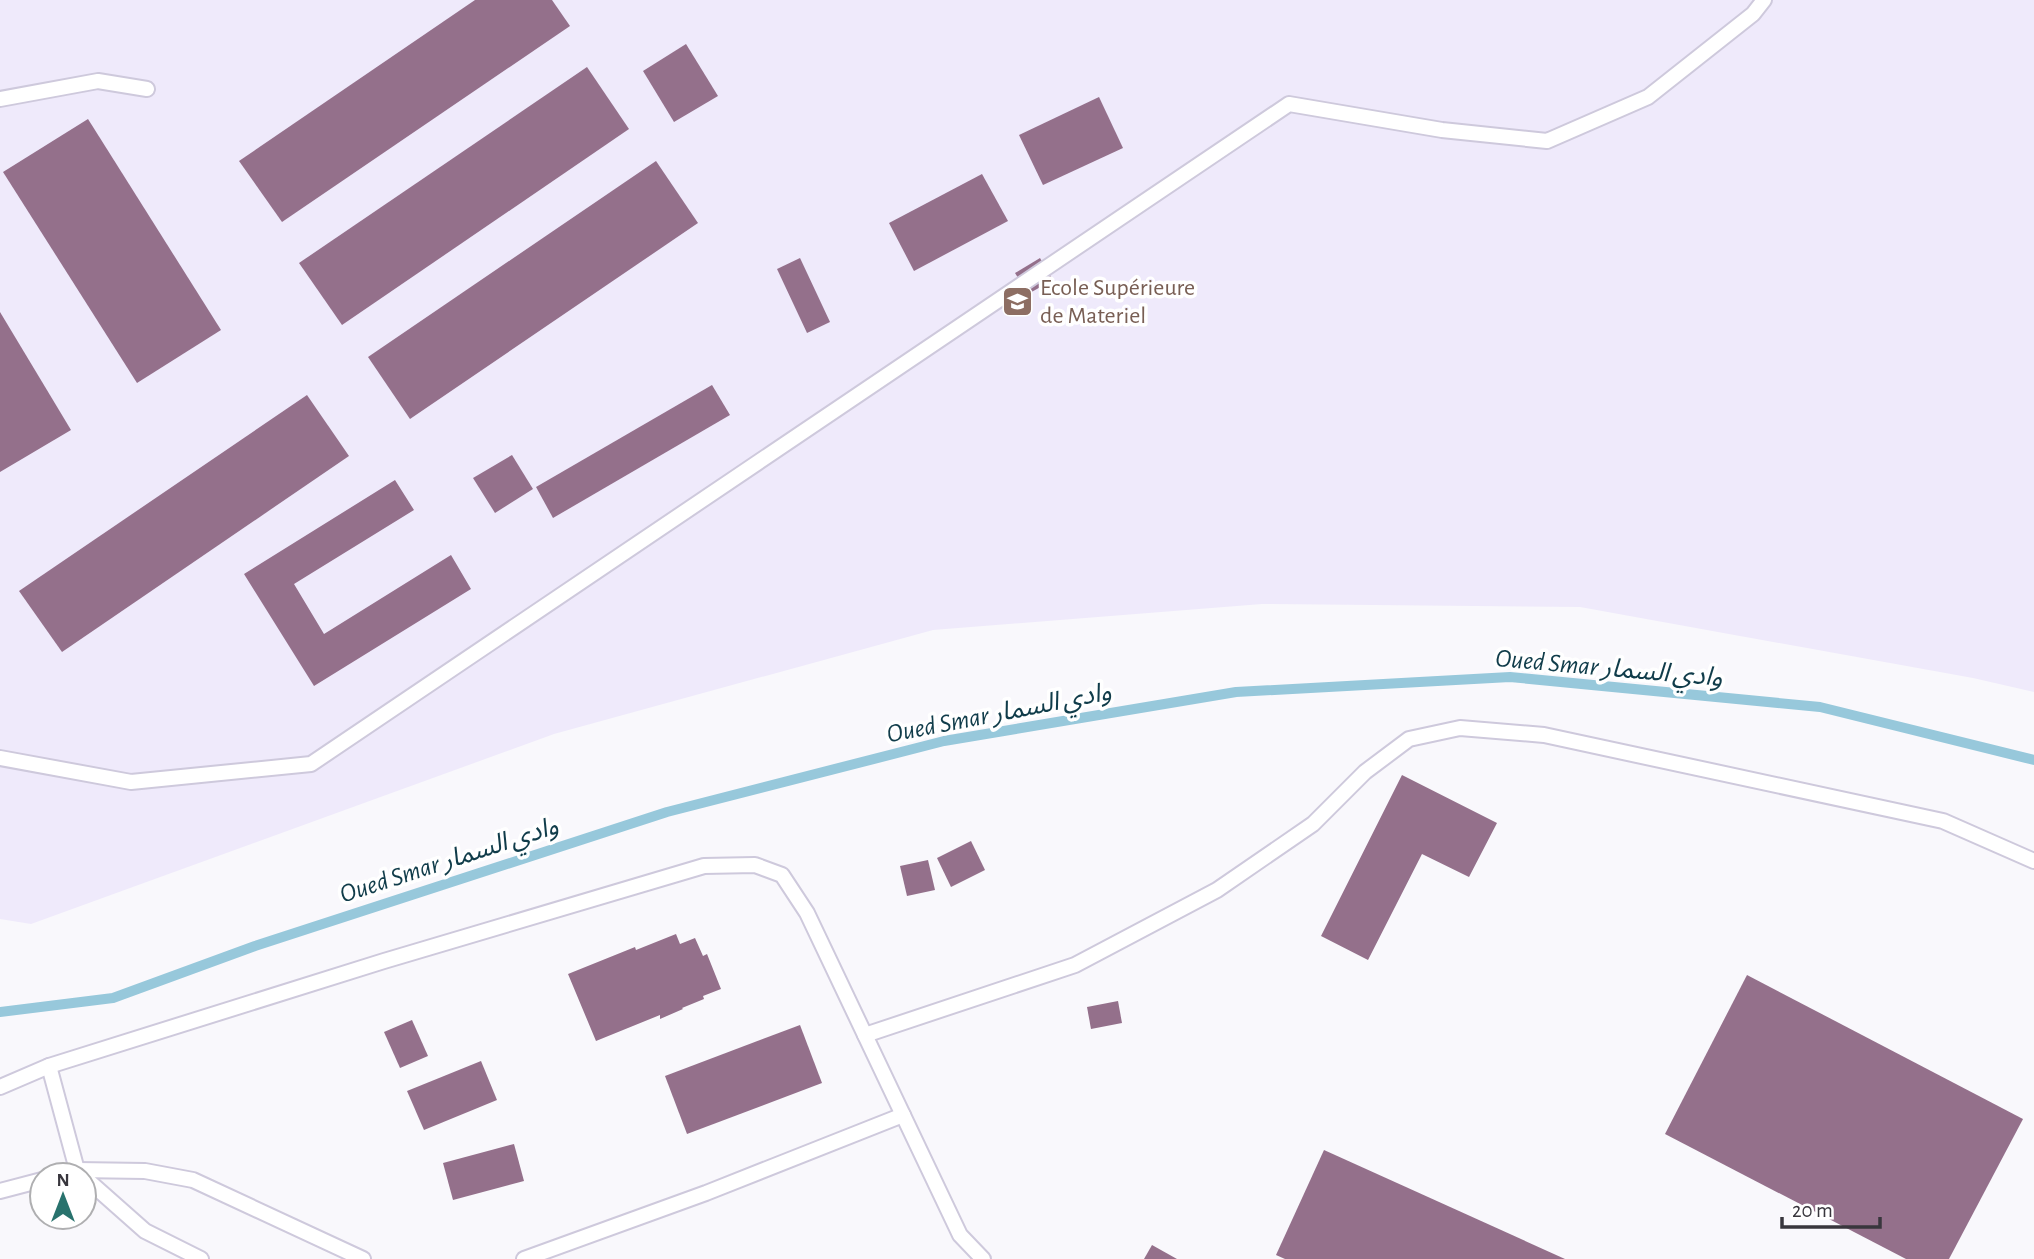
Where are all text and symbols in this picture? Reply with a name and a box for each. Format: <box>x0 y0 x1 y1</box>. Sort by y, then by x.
place label: Ecole Supérieure de Materiel <box>1040 276 1195 328</box>
school or university icon: Ecole Supérieure de Materiel <box>1000 285 1034 319</box>
water label: Oued Smar وادي السمار <box>1494 645 1724 697</box>
water label: Oued Smar وادي السمار <box>885 678 1115 753</box>
water label: Oued Smar وادي السمار <box>337 812 564 913</box>
north arrow <box>28 1161 98 1231</box>
text: N <box>56 1171 70 1190</box>
scale bar <box>1782 1186 1880 1230</box>
text: 20 m <box>1792 1200 1833 1221</box>

